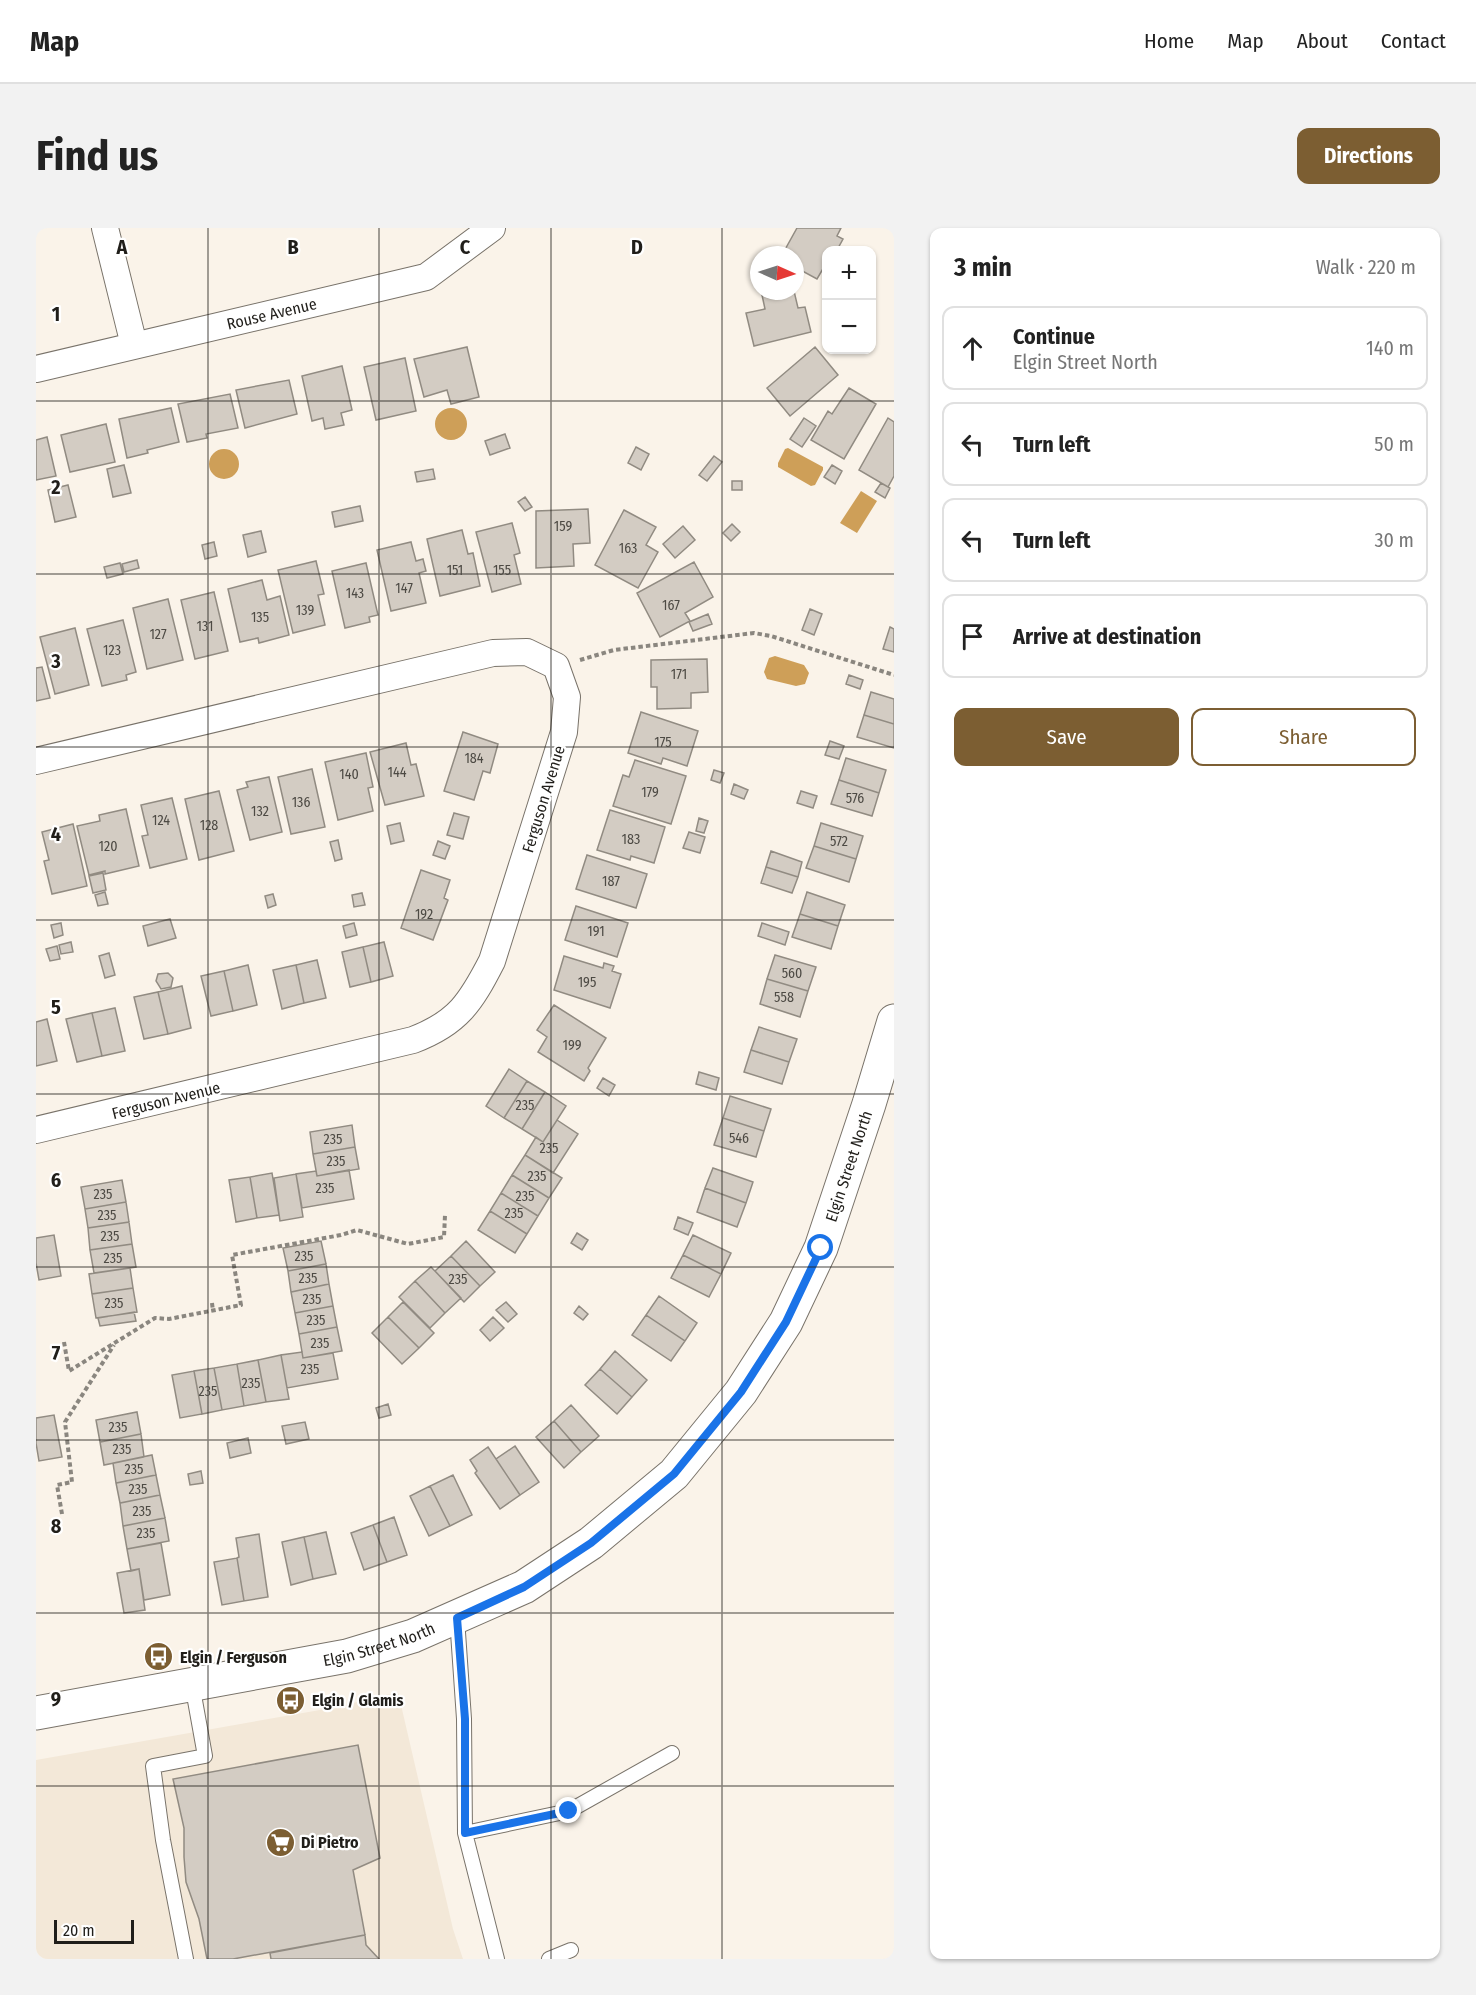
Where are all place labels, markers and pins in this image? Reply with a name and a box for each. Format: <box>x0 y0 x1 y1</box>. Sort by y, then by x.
bus stop icon: Elgin / Ferguson <box>143 1641 175 1673</box>
place label: Elgin / Ferguson <box>180 1648 287 1667</box>
bus stop icon: Elgin / Glamis <box>275 1684 307 1716</box>
place label: Elgin / Glamis <box>312 1691 403 1710</box>
supermarket icon: Di Pietro <box>264 1826 296 1858</box>
place label: Di Pietro <box>301 1833 359 1852</box>

